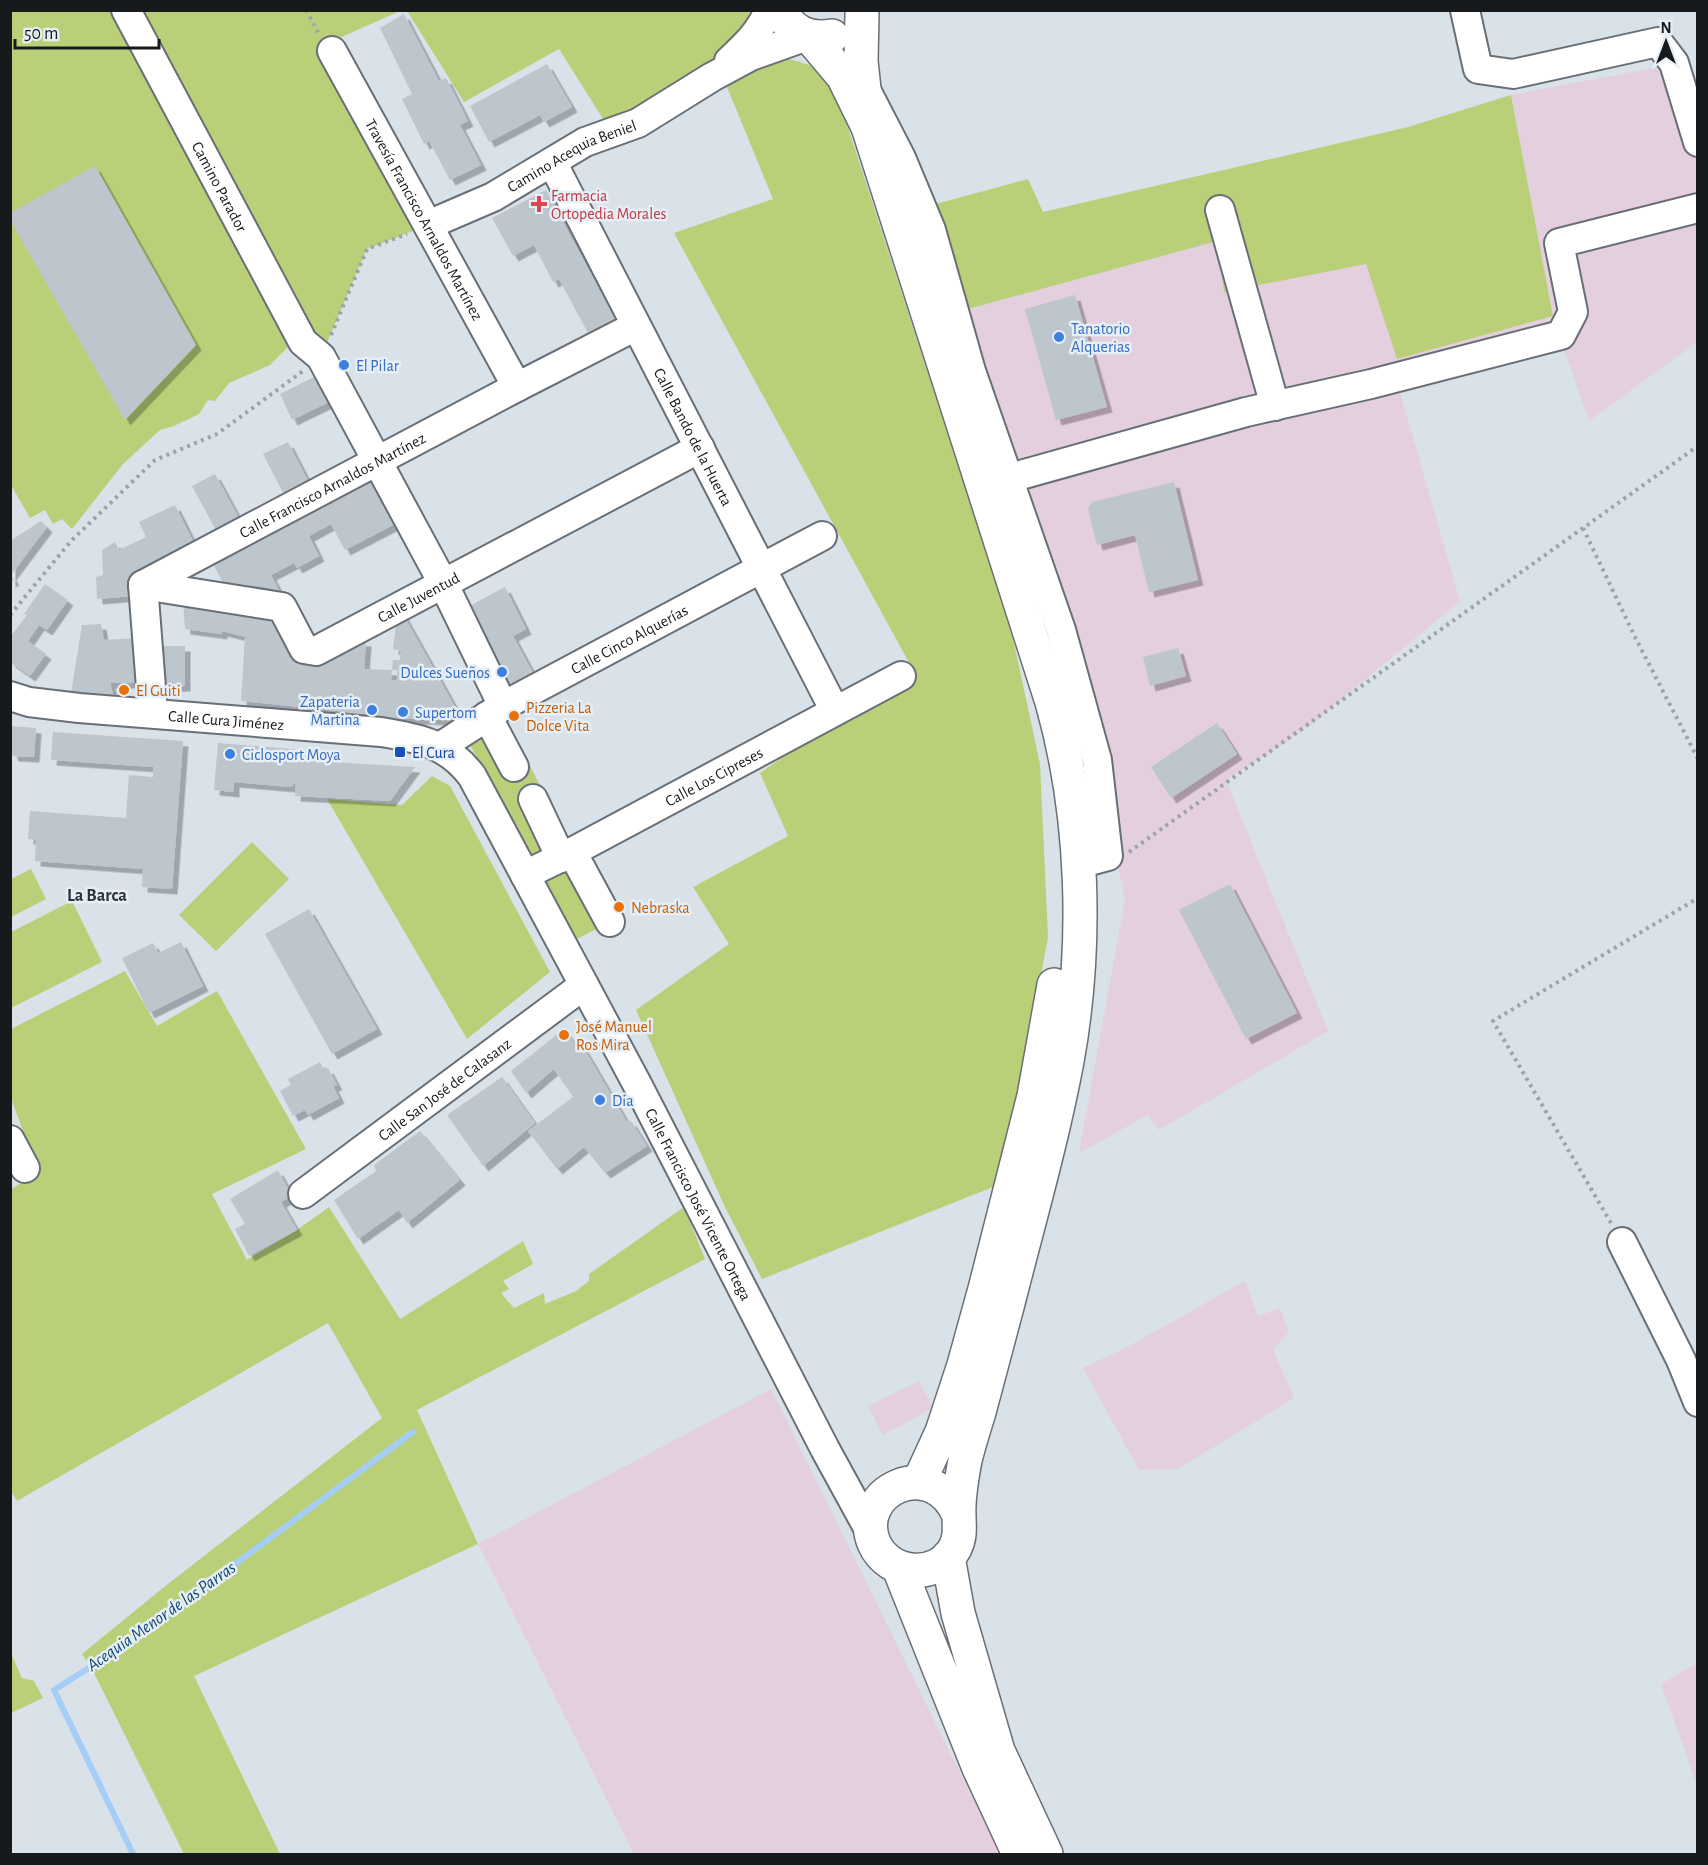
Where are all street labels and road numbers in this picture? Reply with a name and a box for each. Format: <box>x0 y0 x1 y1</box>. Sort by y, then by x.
street label: Travesía Francisco Arnaldos Martínez <box>362 116 486 323</box>
street label: Camino Acequia Beniel <box>505 117 638 196</box>
street label: Camino Parador <box>189 139 250 235</box>
street label: Calle Bando de la Huerta <box>651 365 735 509</box>
street label: Calle Francisco Arnaldos Martínez <box>237 430 429 541</box>
street label: Calle Juventud <box>375 570 462 626</box>
street label: Calle Cinco Alquerías <box>568 602 691 677</box>
street label: Calle Cura Jiménez <box>168 708 285 733</box>
street label: Calle Los Cipreses <box>663 744 766 810</box>
street label: Calle San José de Calasanz <box>375 1035 514 1144</box>
street label: Calle Francisco José Vicente Ortega <box>642 1106 754 1303</box>

